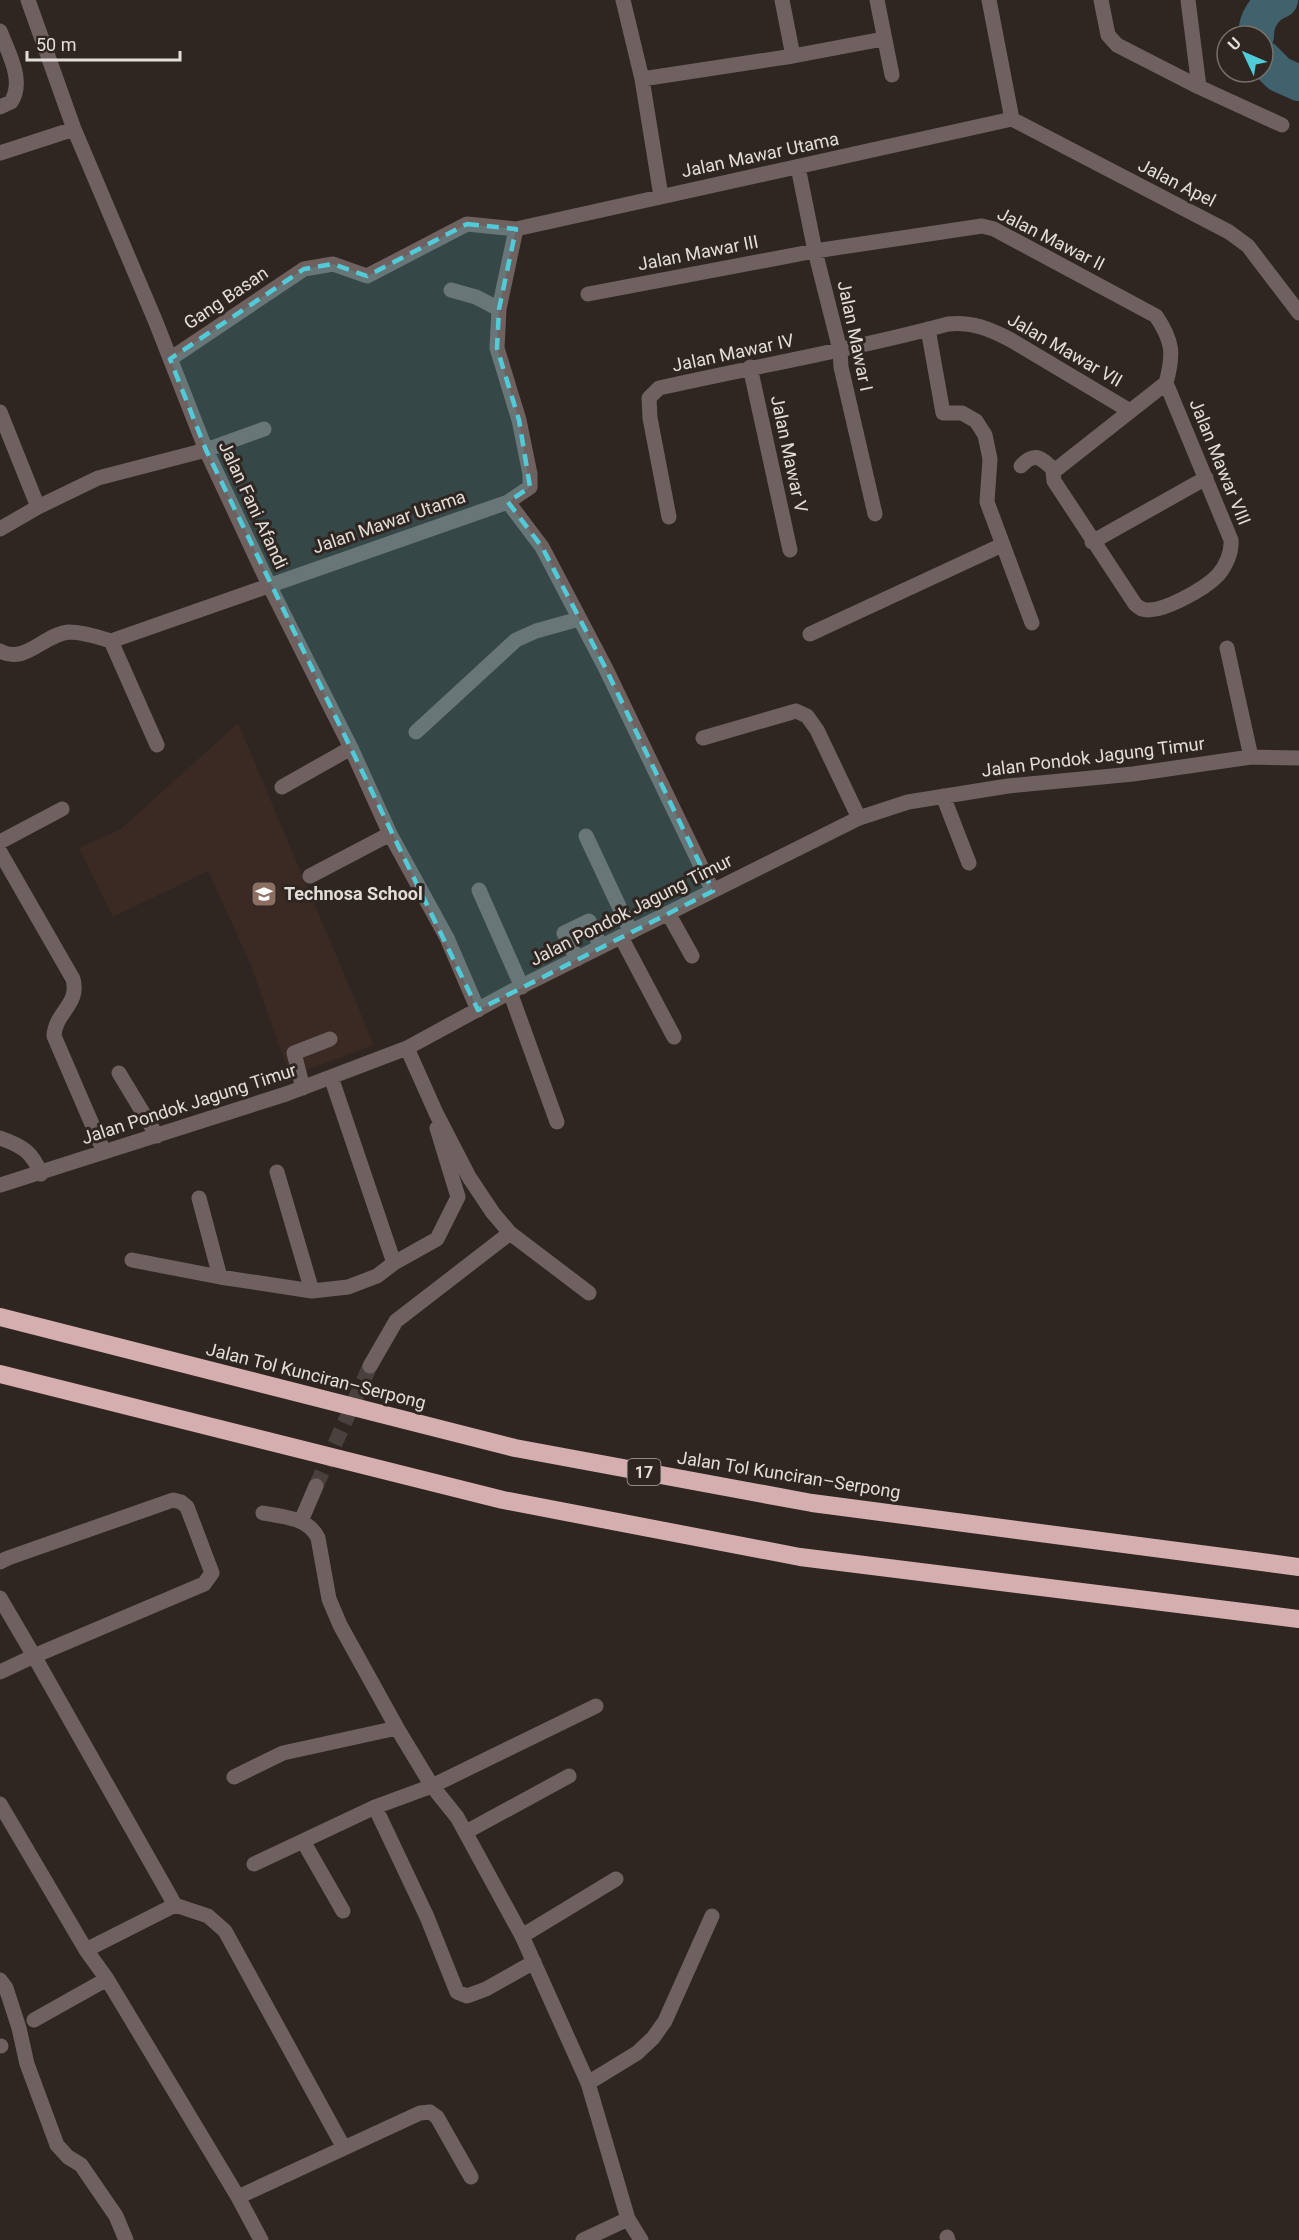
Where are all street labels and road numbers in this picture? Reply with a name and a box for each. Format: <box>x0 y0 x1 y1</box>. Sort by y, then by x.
street label: Jalan Mawar Utama <box>679 128 841 181</box>
street label: Jalan Apel <box>1135 154 1219 211</box>
street label: Jalan Mawar II <box>994 203 1108 275</box>
street label: Jalan Mawar III <box>636 231 760 274</box>
street label: Gang Basan <box>180 262 272 333</box>
street label: Jalan Mawar I <box>834 279 877 393</box>
street label: Jalan Mawar VII <box>1004 308 1126 391</box>
street label: Jalan Mawar IV <box>670 329 796 376</box>
street label: Jalan Mawar V <box>767 393 812 515</box>
street label: Jalan Mawar VIII <box>1186 396 1255 528</box>
street label: Jalan Fani Afandi <box>215 437 292 572</box>
street label: Jalan Mawar Utama <box>309 485 468 558</box>
street label: Jalan Pondok Jagung Timur <box>980 732 1206 781</box>
street label: Jalan Pondok Jagung Timur <box>526 849 736 970</box>
street label: Jalan Pondok Jagung Timur <box>79 1059 299 1148</box>
street label: Jalan Tol Kunciran–Serpong <box>204 1338 428 1413</box>
street label: Jalan Tol Kunciran–Serpong <box>676 1446 902 1503</box>
road number: 17 <box>628 1459 660 1485</box>

